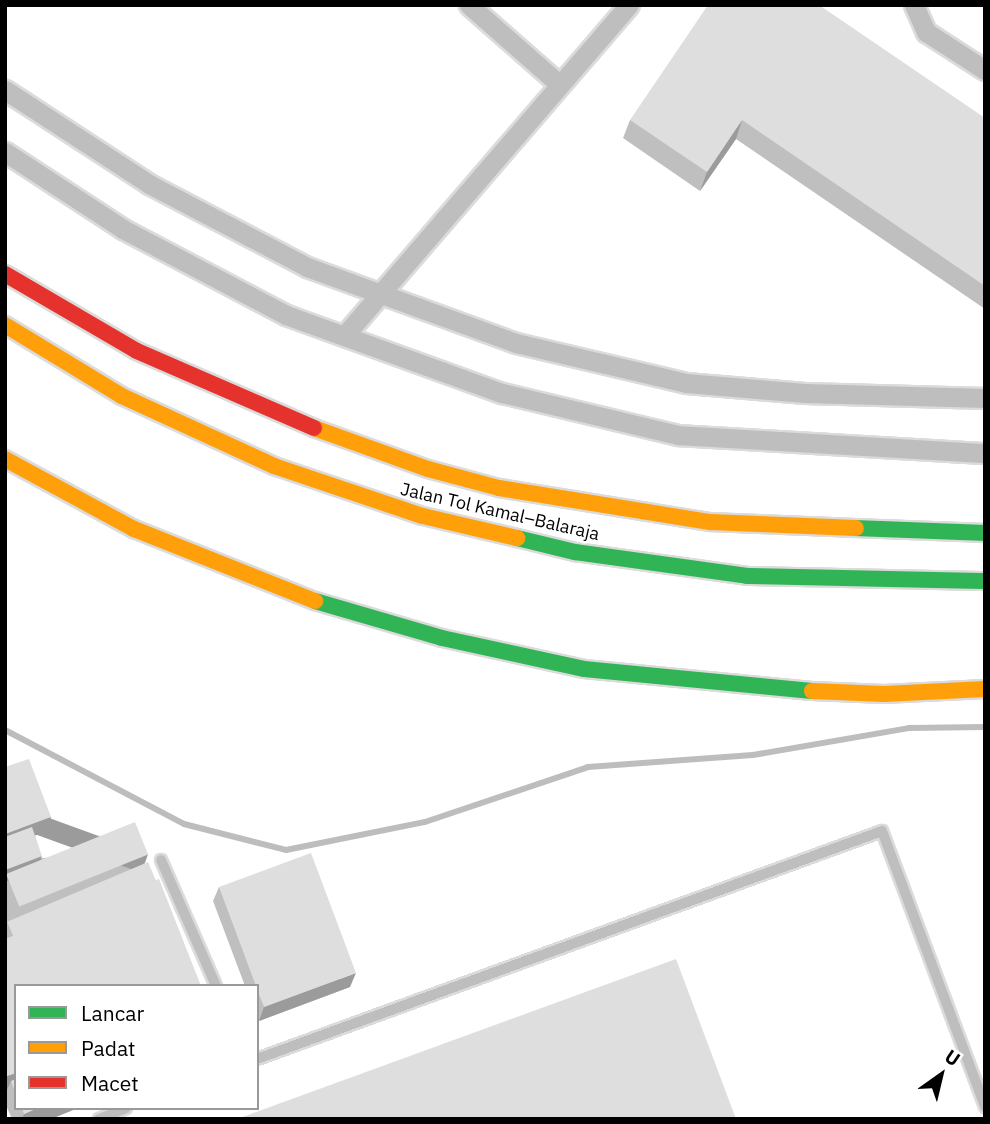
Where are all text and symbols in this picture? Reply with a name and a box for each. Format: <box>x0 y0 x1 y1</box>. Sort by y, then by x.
street label: Jalan Tol Kamal–Balaraja <box>398 479 602 545</box>
legend <box>14 984 259 1110</box>
text: Lancar <box>81 999 144 1027</box>
text: Padat <box>81 1034 136 1062</box>
north arrow <box>906 1040 976 1110</box>
text: U <box>941 1044 965 1071</box>
text: Macet <box>81 1069 139 1097</box>

